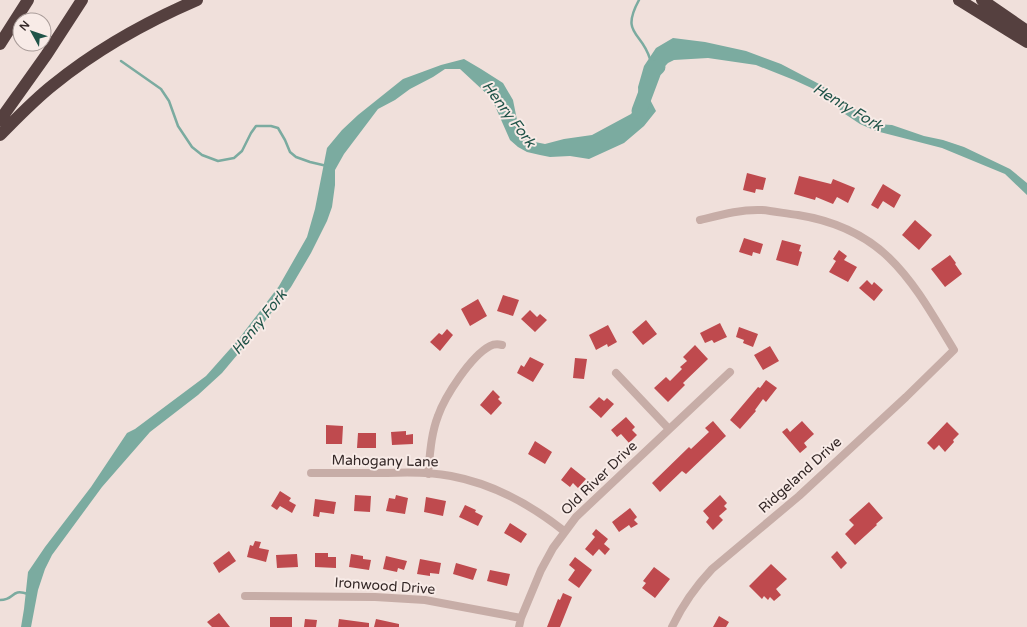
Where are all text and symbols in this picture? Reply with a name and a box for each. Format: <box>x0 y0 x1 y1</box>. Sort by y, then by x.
north arrow <box>12 12 52 52</box>
text: N <box>17 18 33 33</box>
water label: Henry Fork <box>478 77 541 152</box>
water label: Henry Fork <box>810 79 888 136</box>
water label: Henry Fork <box>227 285 292 358</box>
street label: Ridgeland Drive <box>755 433 845 517</box>
street label: Old River Drive <box>557 437 641 519</box>
street label: Mahogany Lane <box>331 452 439 470</box>
street label: Ironwood Drive <box>334 574 436 598</box>

